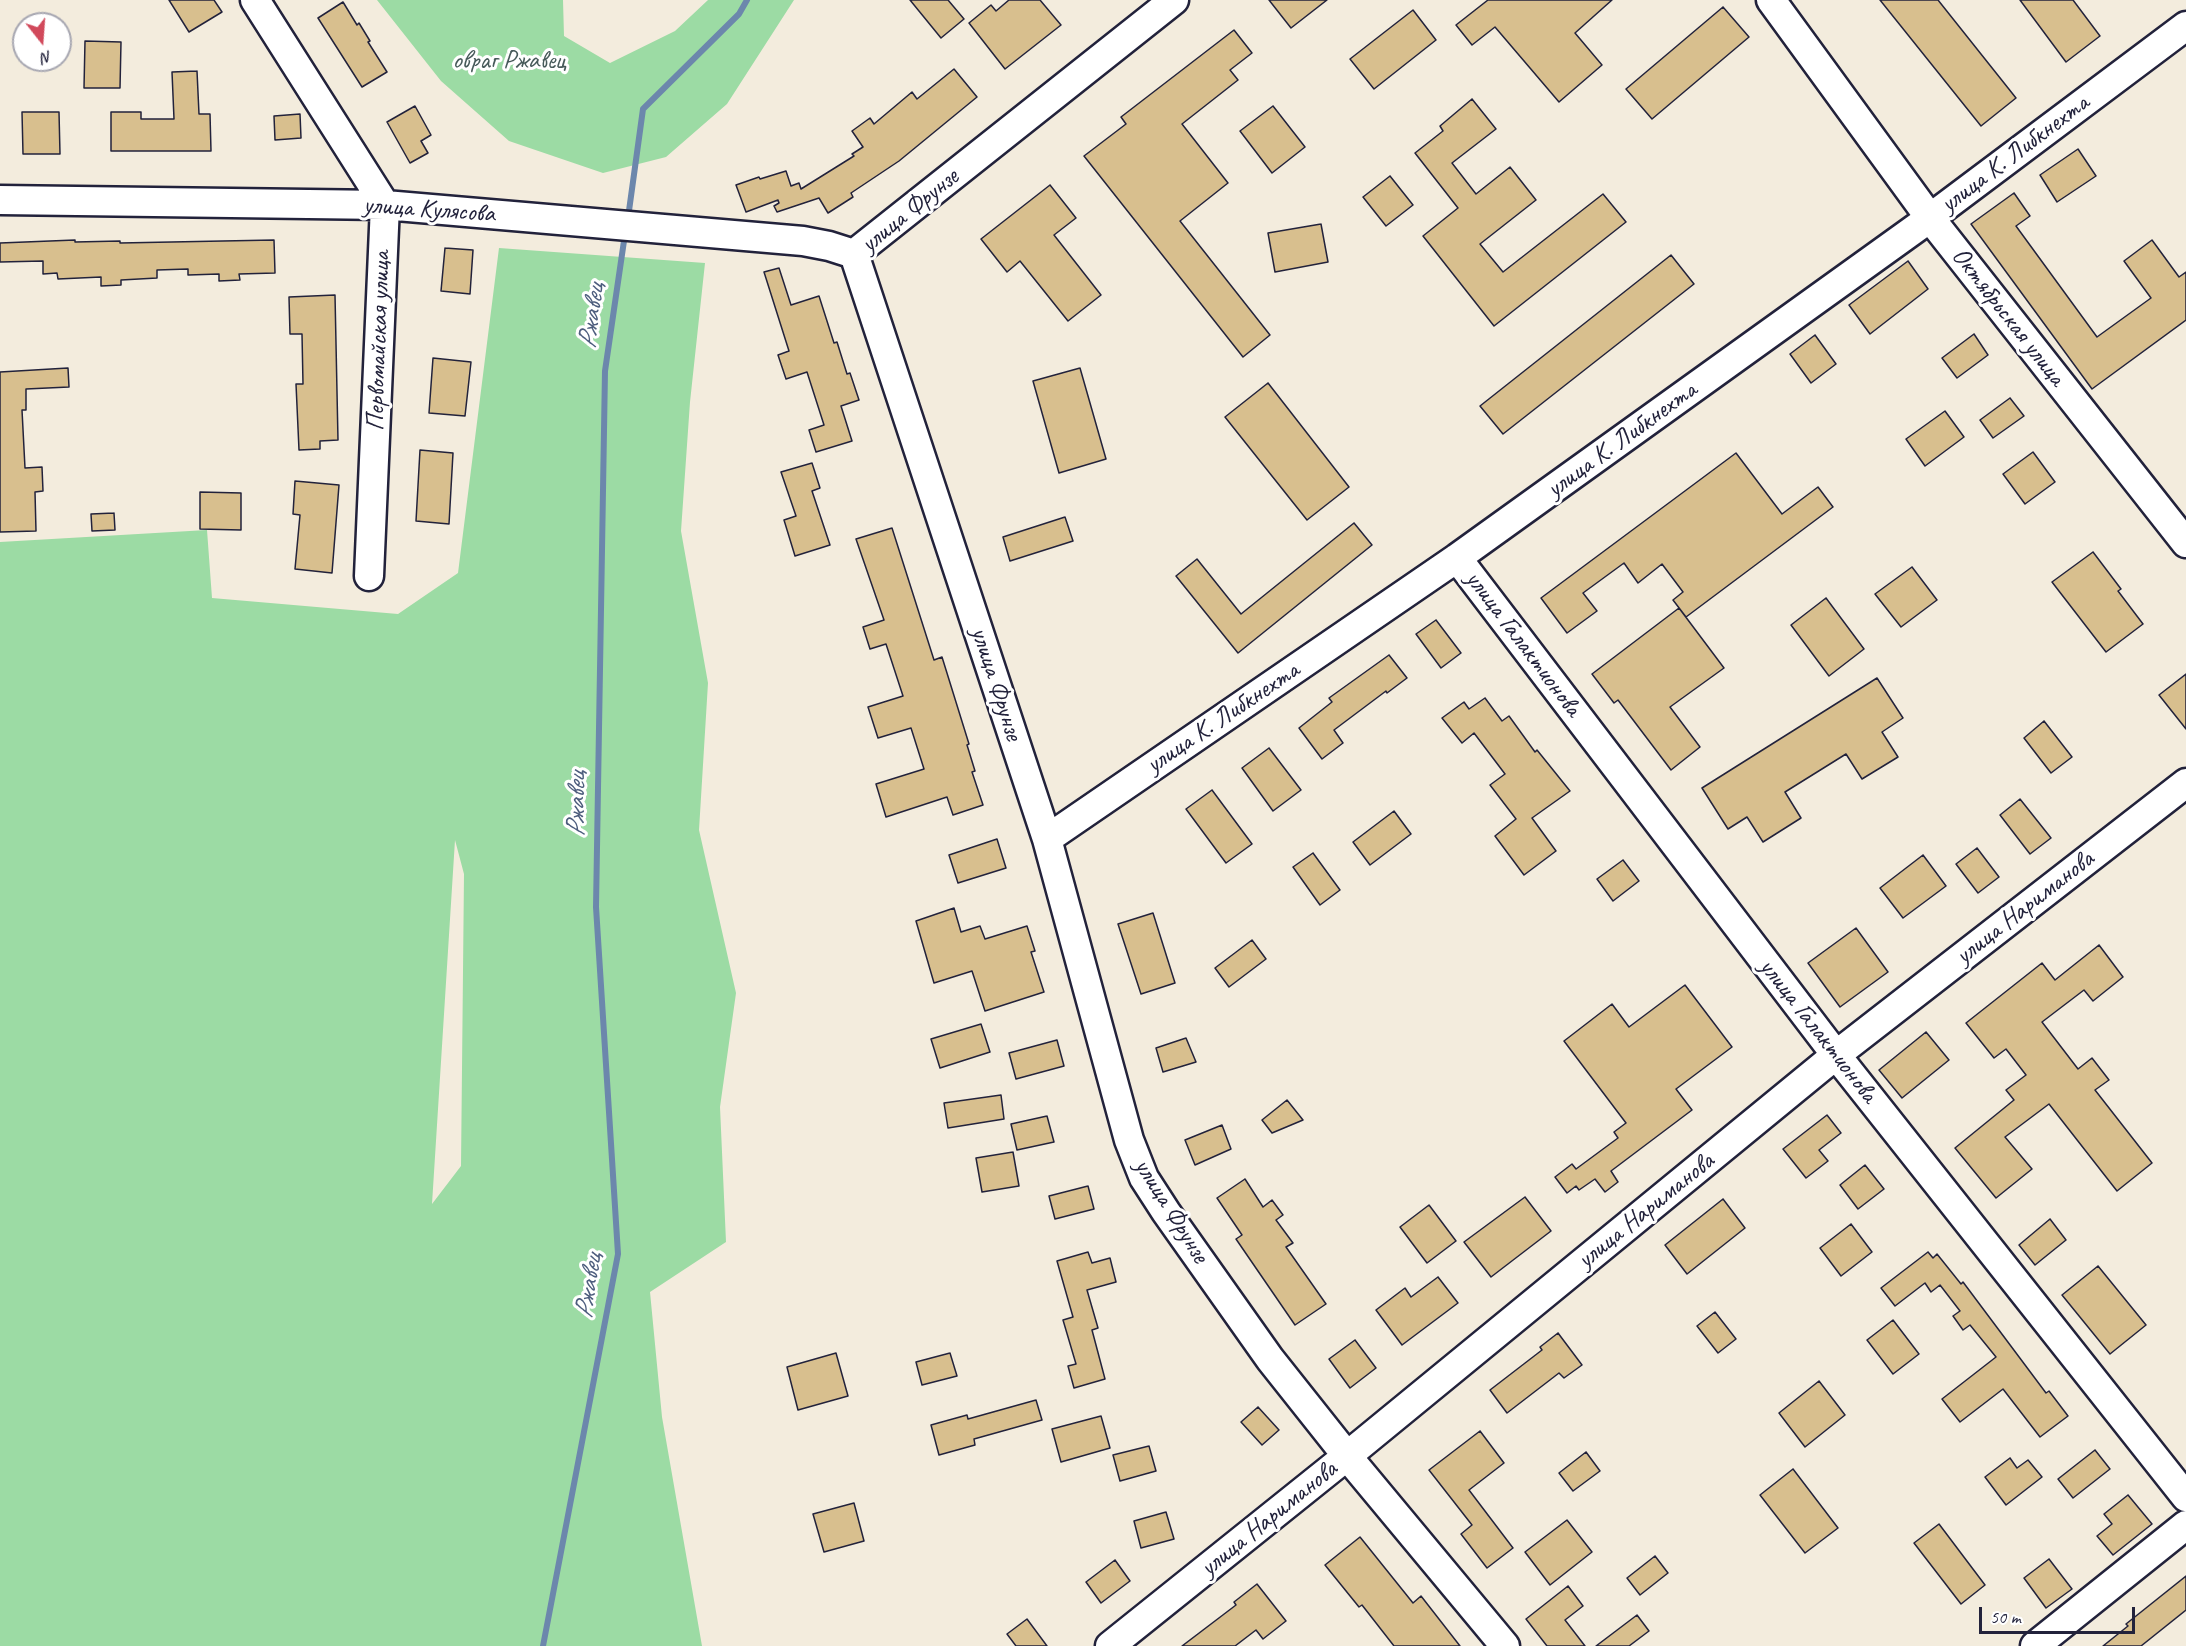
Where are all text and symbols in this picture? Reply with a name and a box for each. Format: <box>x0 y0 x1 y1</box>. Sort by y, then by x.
north arrow <box>12 12 72 72</box>
park label: овраг Ржавец <box>452 45 566 77</box>
text: N <box>39 46 54 68</box>
street label: улица К. Либкнехта <box>1934 88 2096 220</box>
street label: улица Фрунзе <box>855 162 965 260</box>
street label: улица Кулясова <box>362 190 496 230</box>
street label: Октябрьская улица <box>1944 242 2072 392</box>
street label: Первомайская улица <box>360 250 398 432</box>
water label: Ржавец <box>571 282 613 350</box>
street label: улица К. Либкнехта <box>1541 375 1703 505</box>
street label: улица Галактионова <box>1458 565 1588 723</box>
street label: улица Фрунзе <box>963 623 1029 745</box>
street label: улица К. Либкнехта <box>1140 655 1306 781</box>
water label: Ржавец <box>560 771 594 837</box>
street label: улица Нариманова <box>1949 844 2101 972</box>
street label: улица Галактионова <box>1752 953 1884 1109</box>
street label: улица Нариманова <box>1571 1146 1721 1276</box>
street label: улица Фрунзе <box>1127 1153 1215 1269</box>
water label: Ржавец <box>568 1251 610 1321</box>
street label: улица Нариманова <box>1194 1454 1344 1584</box>
scale bar <box>1982 1595 2138 1633</box>
text: 50 m <box>1990 1606 2021 1628</box>

